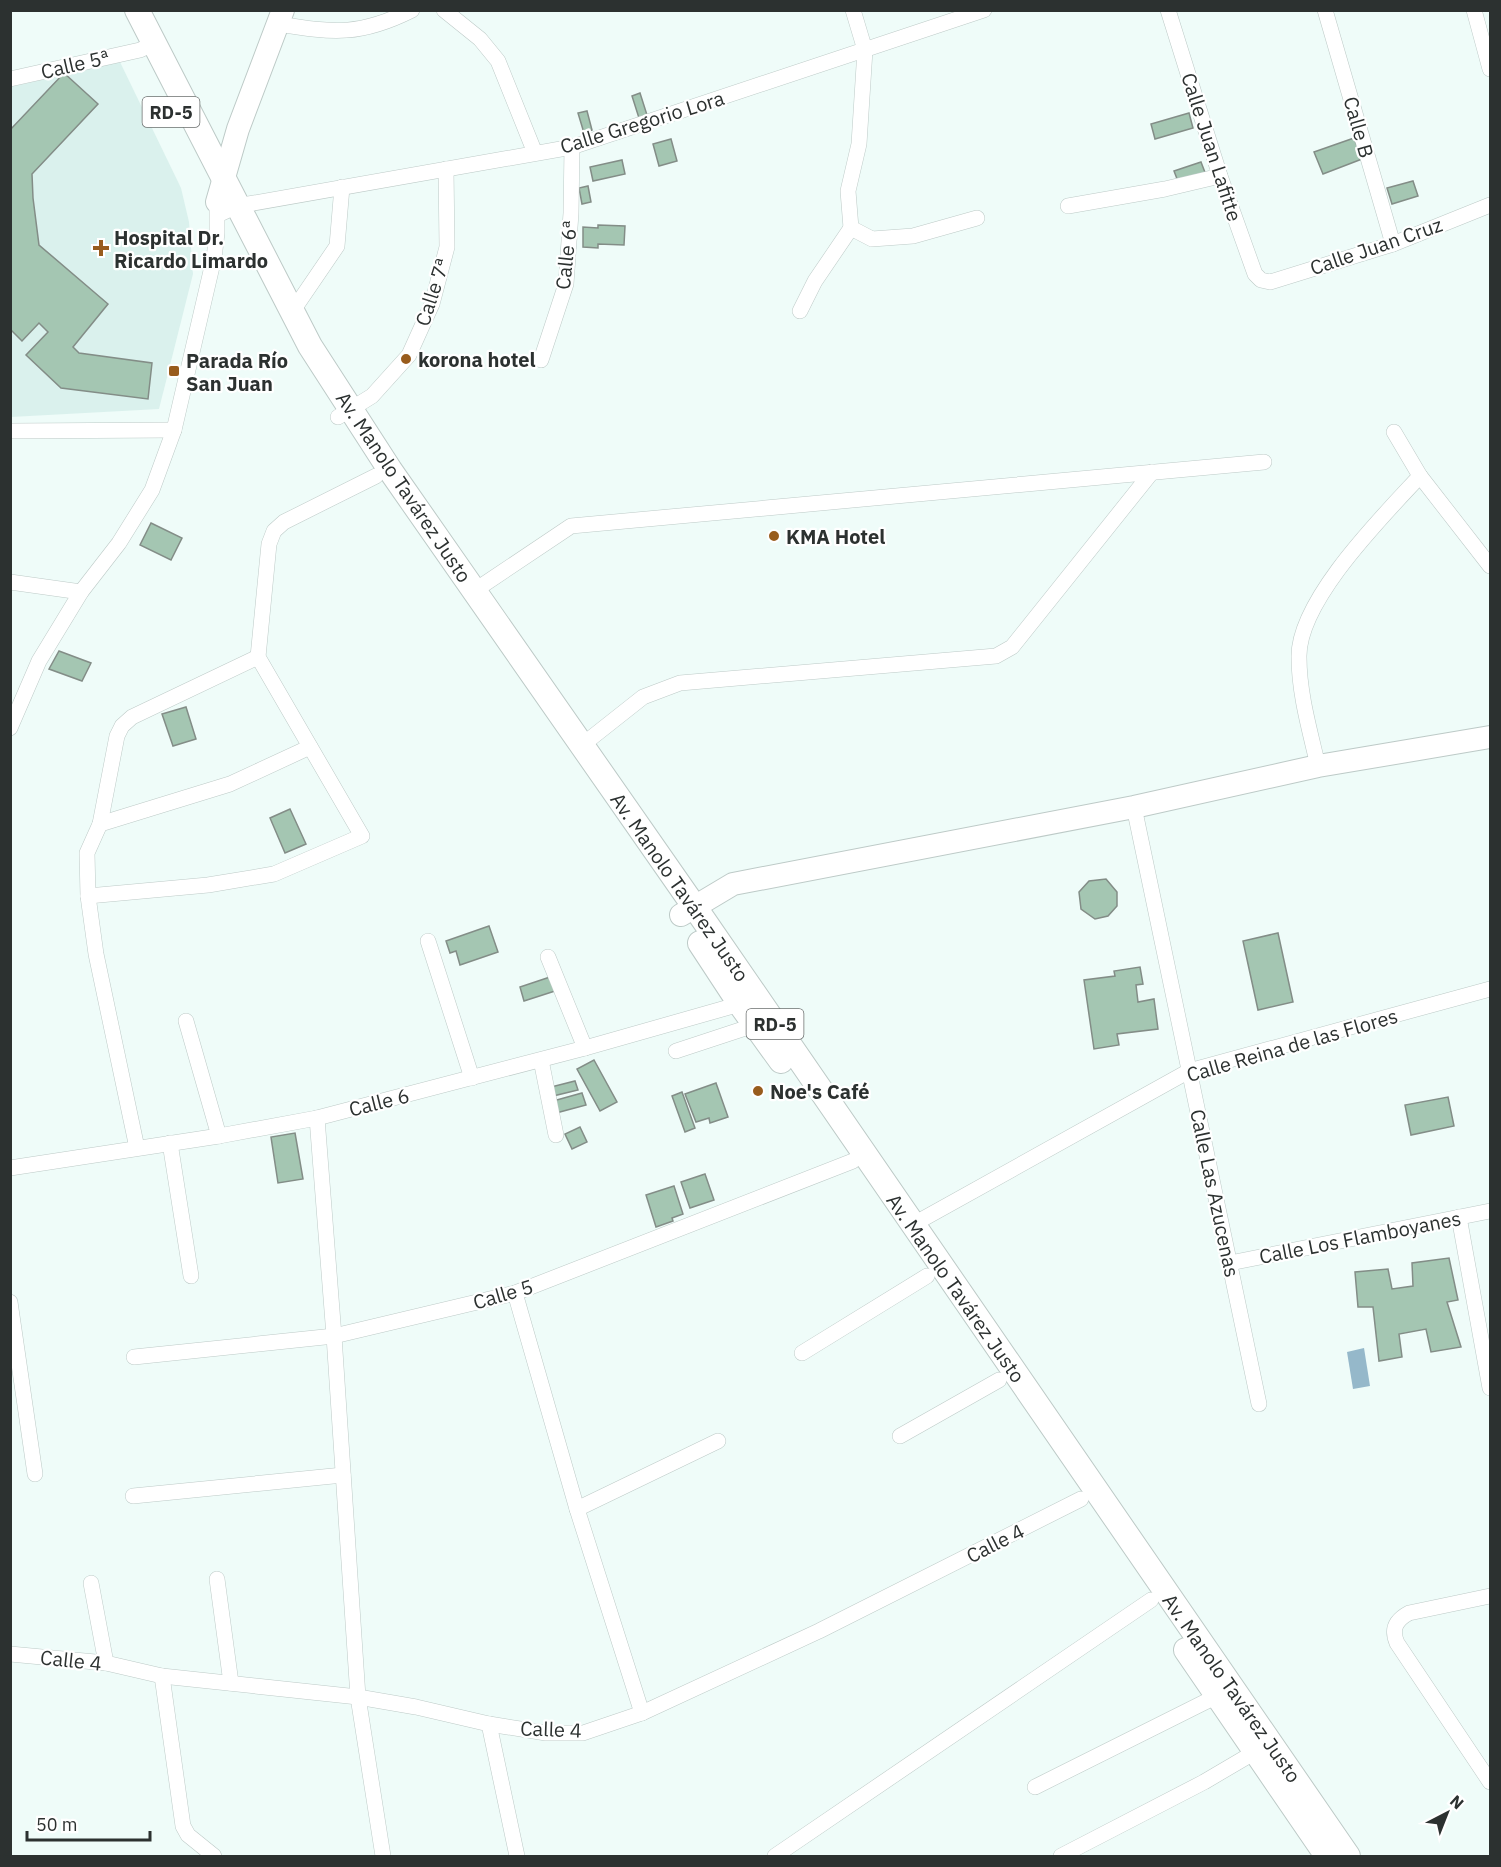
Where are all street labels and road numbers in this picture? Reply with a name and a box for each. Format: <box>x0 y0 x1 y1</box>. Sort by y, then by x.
street label: Calle 5ª <box>38 43 112 85</box>
street label: Calle Juan Lafitte <box>1175 69 1249 225</box>
street label: Calle Gregorio Lora <box>556 84 728 160</box>
street label: Calle B <box>1337 93 1381 161</box>
road number: RD-5 <box>142 97 200 127</box>
street label: Calle Juan Cruz <box>1306 211 1446 281</box>
street label: Calle 6ª <box>549 219 583 291</box>
street label: Calle 7ª <box>408 255 456 329</box>
street label: Av. Manolo Tavárez Justo <box>330 386 478 588</box>
street label: Av. Manolo Tavárez Justo <box>605 787 755 987</box>
street label: Calle Reina de las Flores <box>1183 1002 1401 1088</box>
road number: RD-5 <box>746 1009 804 1039</box>
street label: Calle 6 <box>346 1081 412 1123</box>
street label: Calle Las Azucenas <box>1184 1107 1246 1279</box>
street label: Av. Manolo Tavárez Justo <box>881 1188 1031 1388</box>
street label: Calle Los Flamboyanes <box>1257 1204 1463 1270</box>
street label: Calle 5 <box>470 1273 536 1315</box>
street label: Calle 4 <box>961 1517 1029 1569</box>
street label: Av. Manolo Tavárez Justo <box>1157 1588 1307 1788</box>
street label: Calle 4 <box>39 1643 103 1677</box>
street label: Calle 4 <box>520 1714 582 1744</box>

